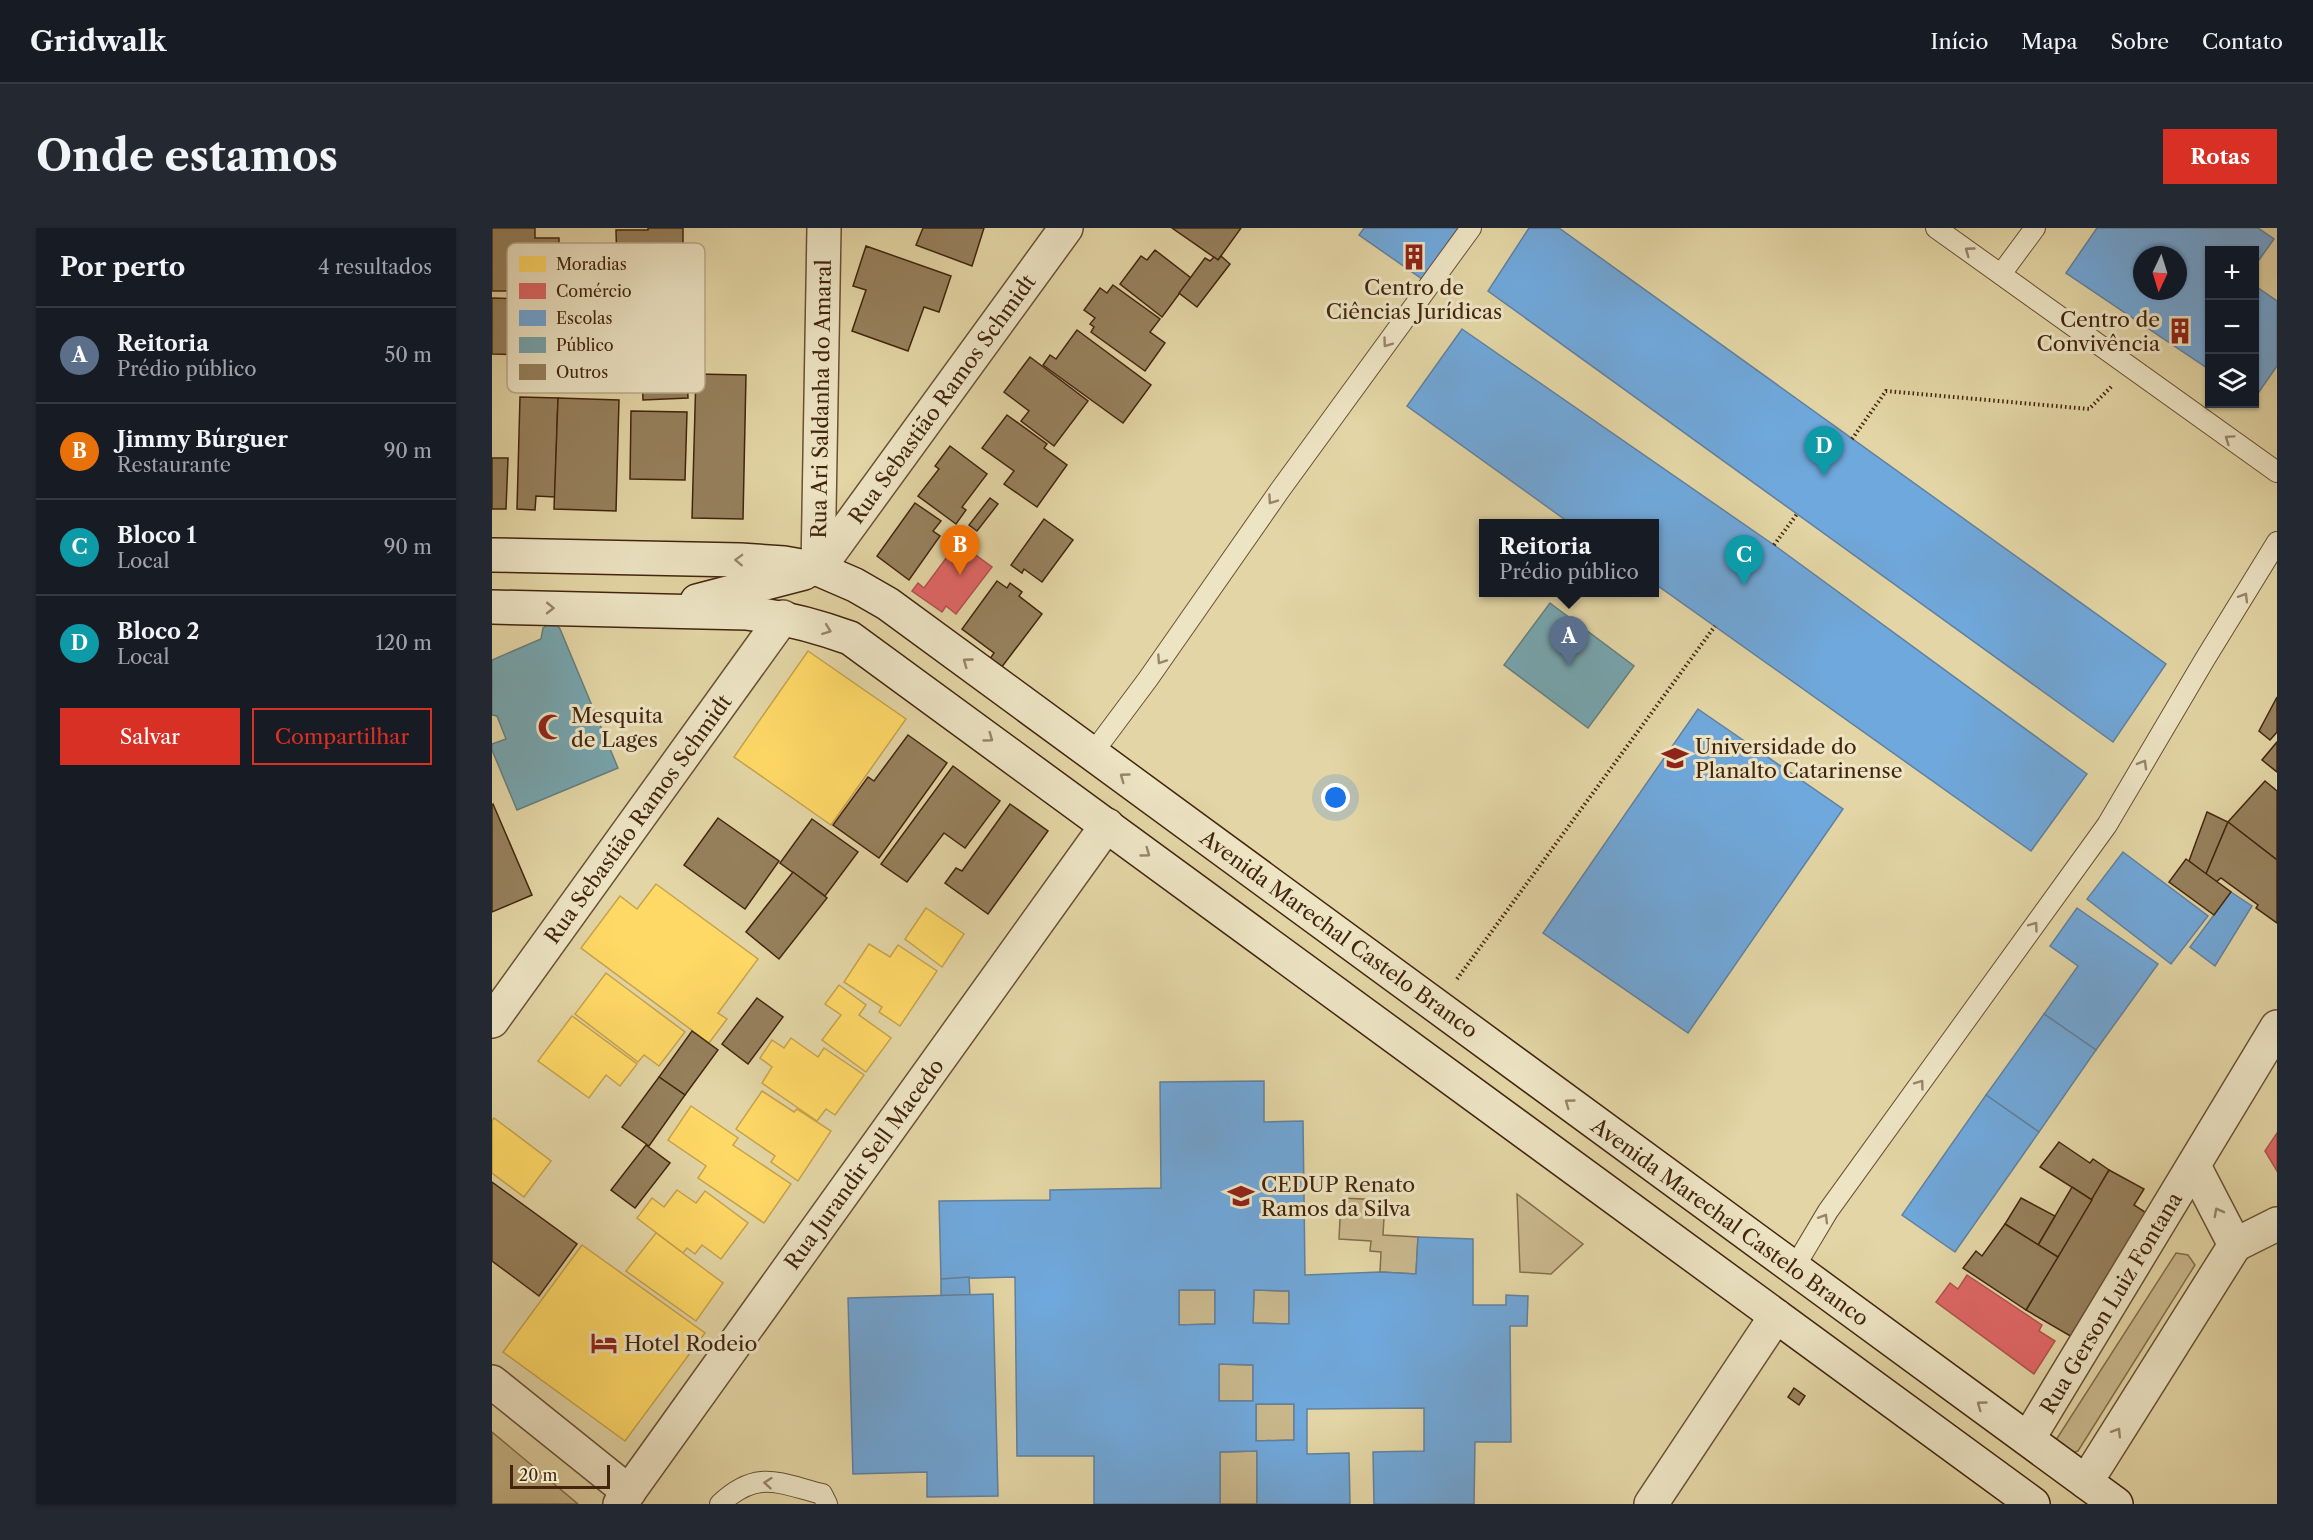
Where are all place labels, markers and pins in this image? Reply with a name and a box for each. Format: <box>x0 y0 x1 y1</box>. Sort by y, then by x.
building icon: Centro de Ciências Jurídicas <box>1399 242 1429 272</box>
place label: Centro de Ciências Jurídicas <box>1326 275 1502 324</box>
place label: Centro de Convivência <box>2037 307 2161 356</box>
building icon: Centro de Convivência <box>2165 316 2195 346</box>
pin: D <box>1804 426 1844 476</box>
pin: B <box>940 526 980 575</box>
pin: C <box>1724 536 1764 585</box>
pin: A <box>1550 616 1588 666</box>
place label: Mesquita de Lages <box>571 703 664 752</box>
mosque icon: Mesquita de Lages <box>536 712 566 742</box>
place label: Universidade do Planalto Catarinense <box>1695 734 1903 783</box>
school or university icon: Universidade do Planalto Catarinense <box>1660 743 1690 773</box>
place label: CEDUP Renato Ramos da Silva <box>1261 1172 1415 1221</box>
school or university icon: CEDUP Renato Ramos da Silva <box>1226 1181 1256 1211</box>
hotel icon: Hotel Rodeio <box>589 1328 619 1358</box>
place label: Hotel Rodeio <box>624 1331 757 1356</box>

